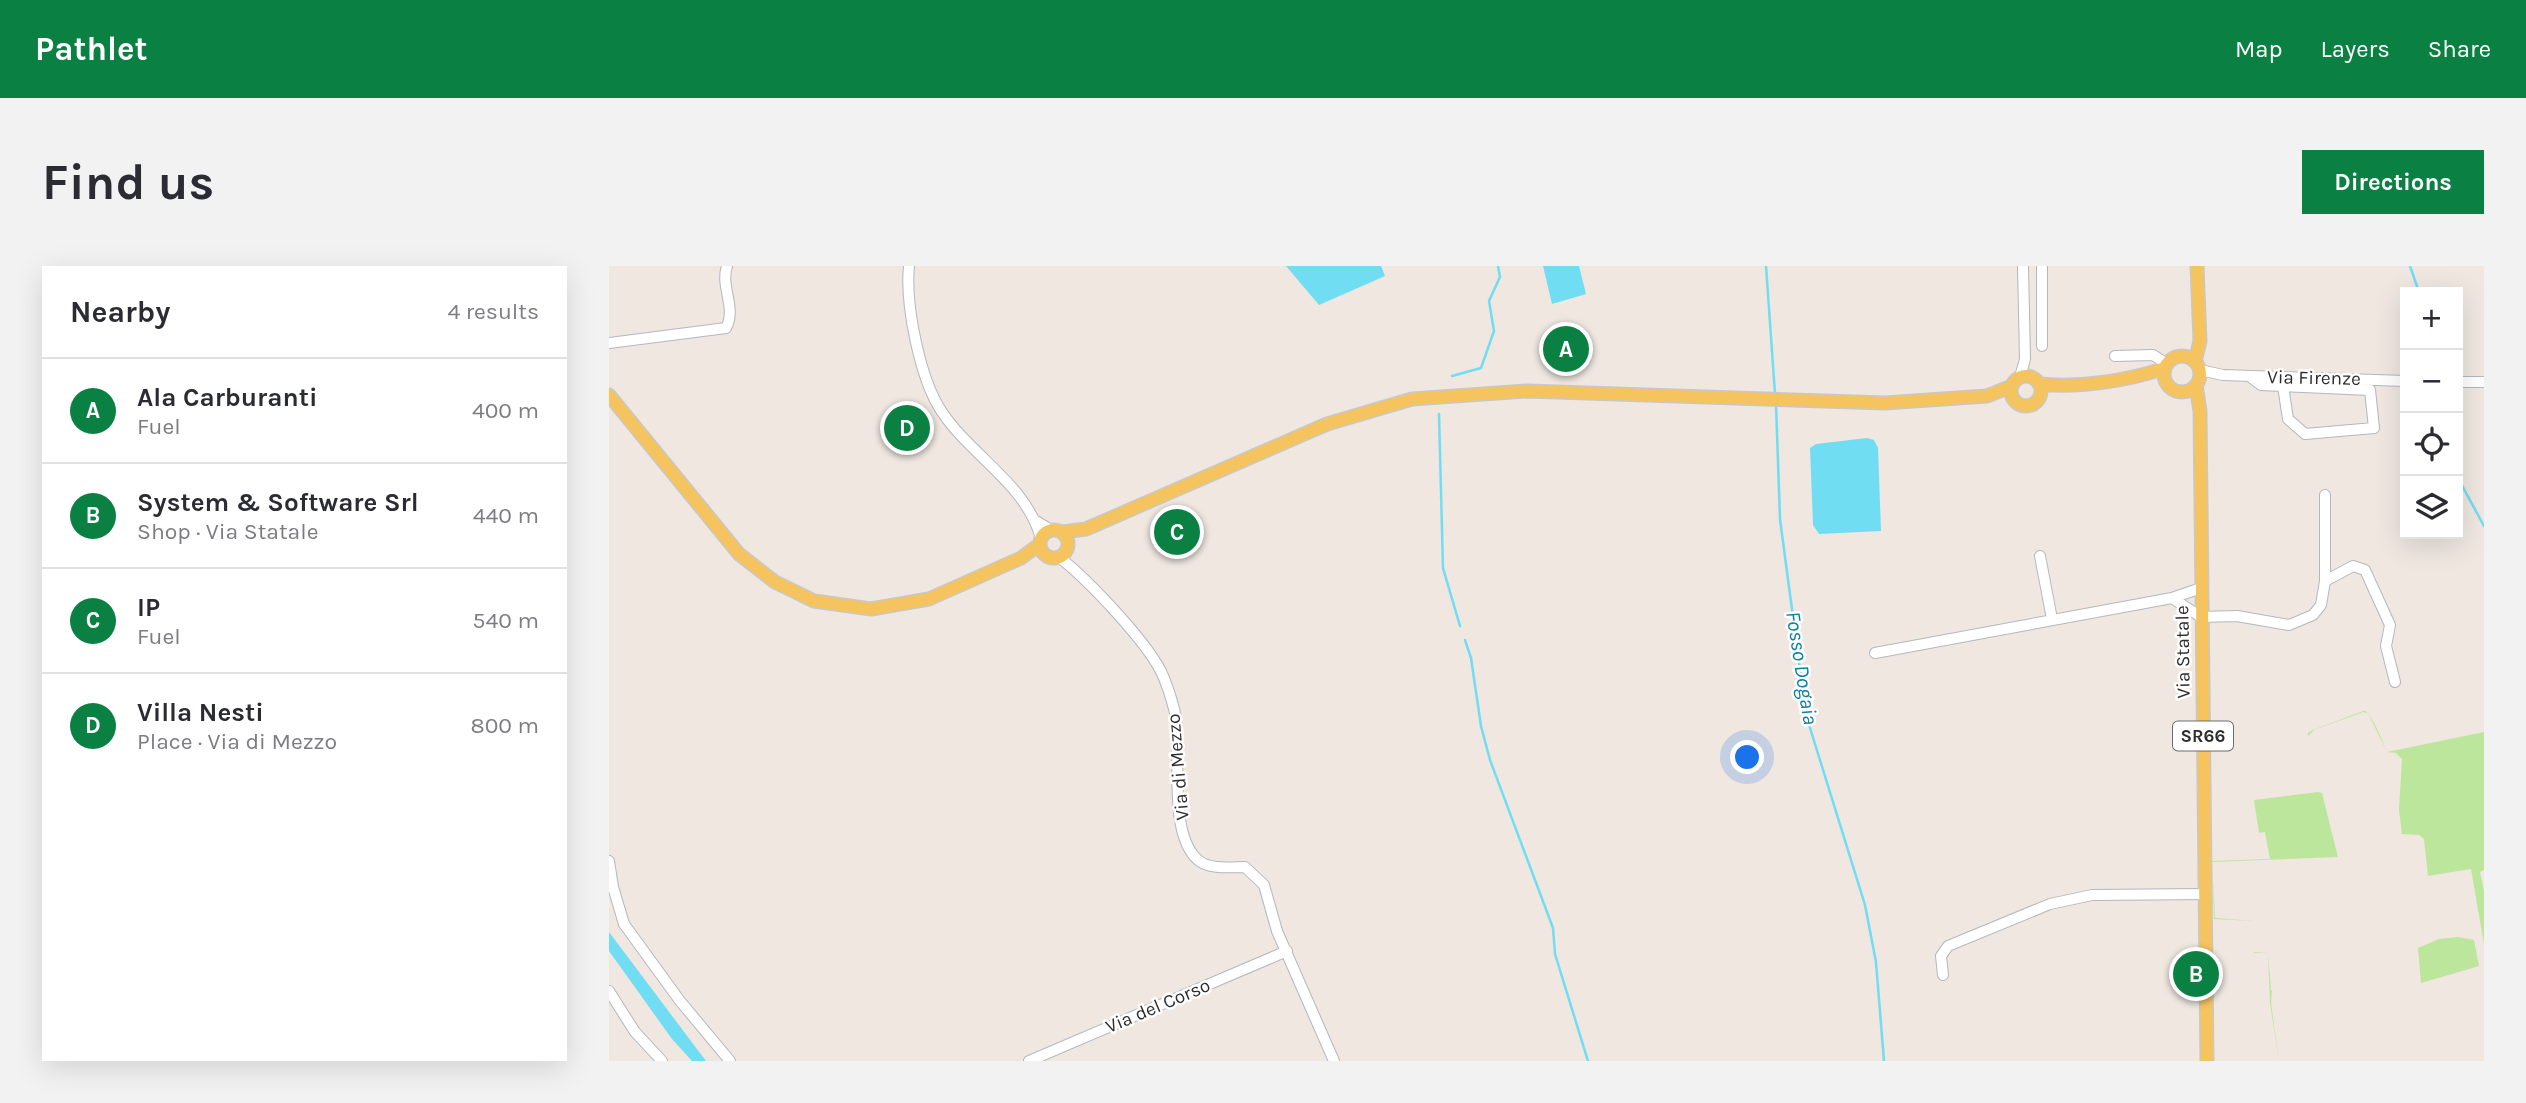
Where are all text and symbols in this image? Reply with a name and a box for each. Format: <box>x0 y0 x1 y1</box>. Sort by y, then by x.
text: Pathlet <box>35 30 148 68</box>
text: Map <box>2235 35 2283 63</box>
text: Layers <box>2321 35 2390 63</box>
text: Share <box>2428 35 2491 63</box>
button: Directions <box>2302 150 2484 214</box>
text: Find us <box>42 154 214 211</box>
map controls <box>2400 287 2463 539</box>
button: + <box>2400 287 2463 350</box>
text: Nearby <box>70 294 170 330</box>
text: 4 results <box>447 298 539 325</box>
pin: A <box>1543 323 1589 375</box>
button: − <box>2400 350 2463 413</box>
street label: Via Firenze <box>2267 366 2361 390</box>
text: Ala Carburanti <box>137 382 318 413</box>
text: A <box>86 397 100 424</box>
text: 400 m <box>472 397 539 424</box>
pin: D <box>884 402 930 454</box>
text: Fuel <box>137 413 181 440</box>
button: locate <box>2400 413 2463 476</box>
button: layers <box>2400 476 2463 539</box>
text: System & Software Srl <box>137 487 419 518</box>
text: B <box>86 502 100 529</box>
text: 440 m <box>473 502 539 529</box>
pin: C <box>1154 506 1200 558</box>
text: Shop · Via Statale <box>137 518 319 545</box>
text: IP <box>137 592 160 623</box>
street label: Via Statale <box>2171 605 2195 699</box>
text: C <box>86 607 100 634</box>
text: 540 m <box>473 607 539 634</box>
water label: Fosso Dogaia <box>1781 609 1823 727</box>
text: Fuel <box>137 623 181 650</box>
text: Villa Nesti <box>137 697 264 728</box>
text: D <box>85 712 101 739</box>
text: 800 m <box>471 712 539 739</box>
street label: Via di Mezzo <box>1162 713 1194 821</box>
road number: SR66 <box>2173 722 2233 750</box>
text: Place · Via di Mezzo <box>137 728 337 755</box>
your location <box>1730 740 1764 774</box>
pin: B <box>2173 948 2219 1000</box>
street label: Via del Corso <box>1102 974 1214 1038</box>

